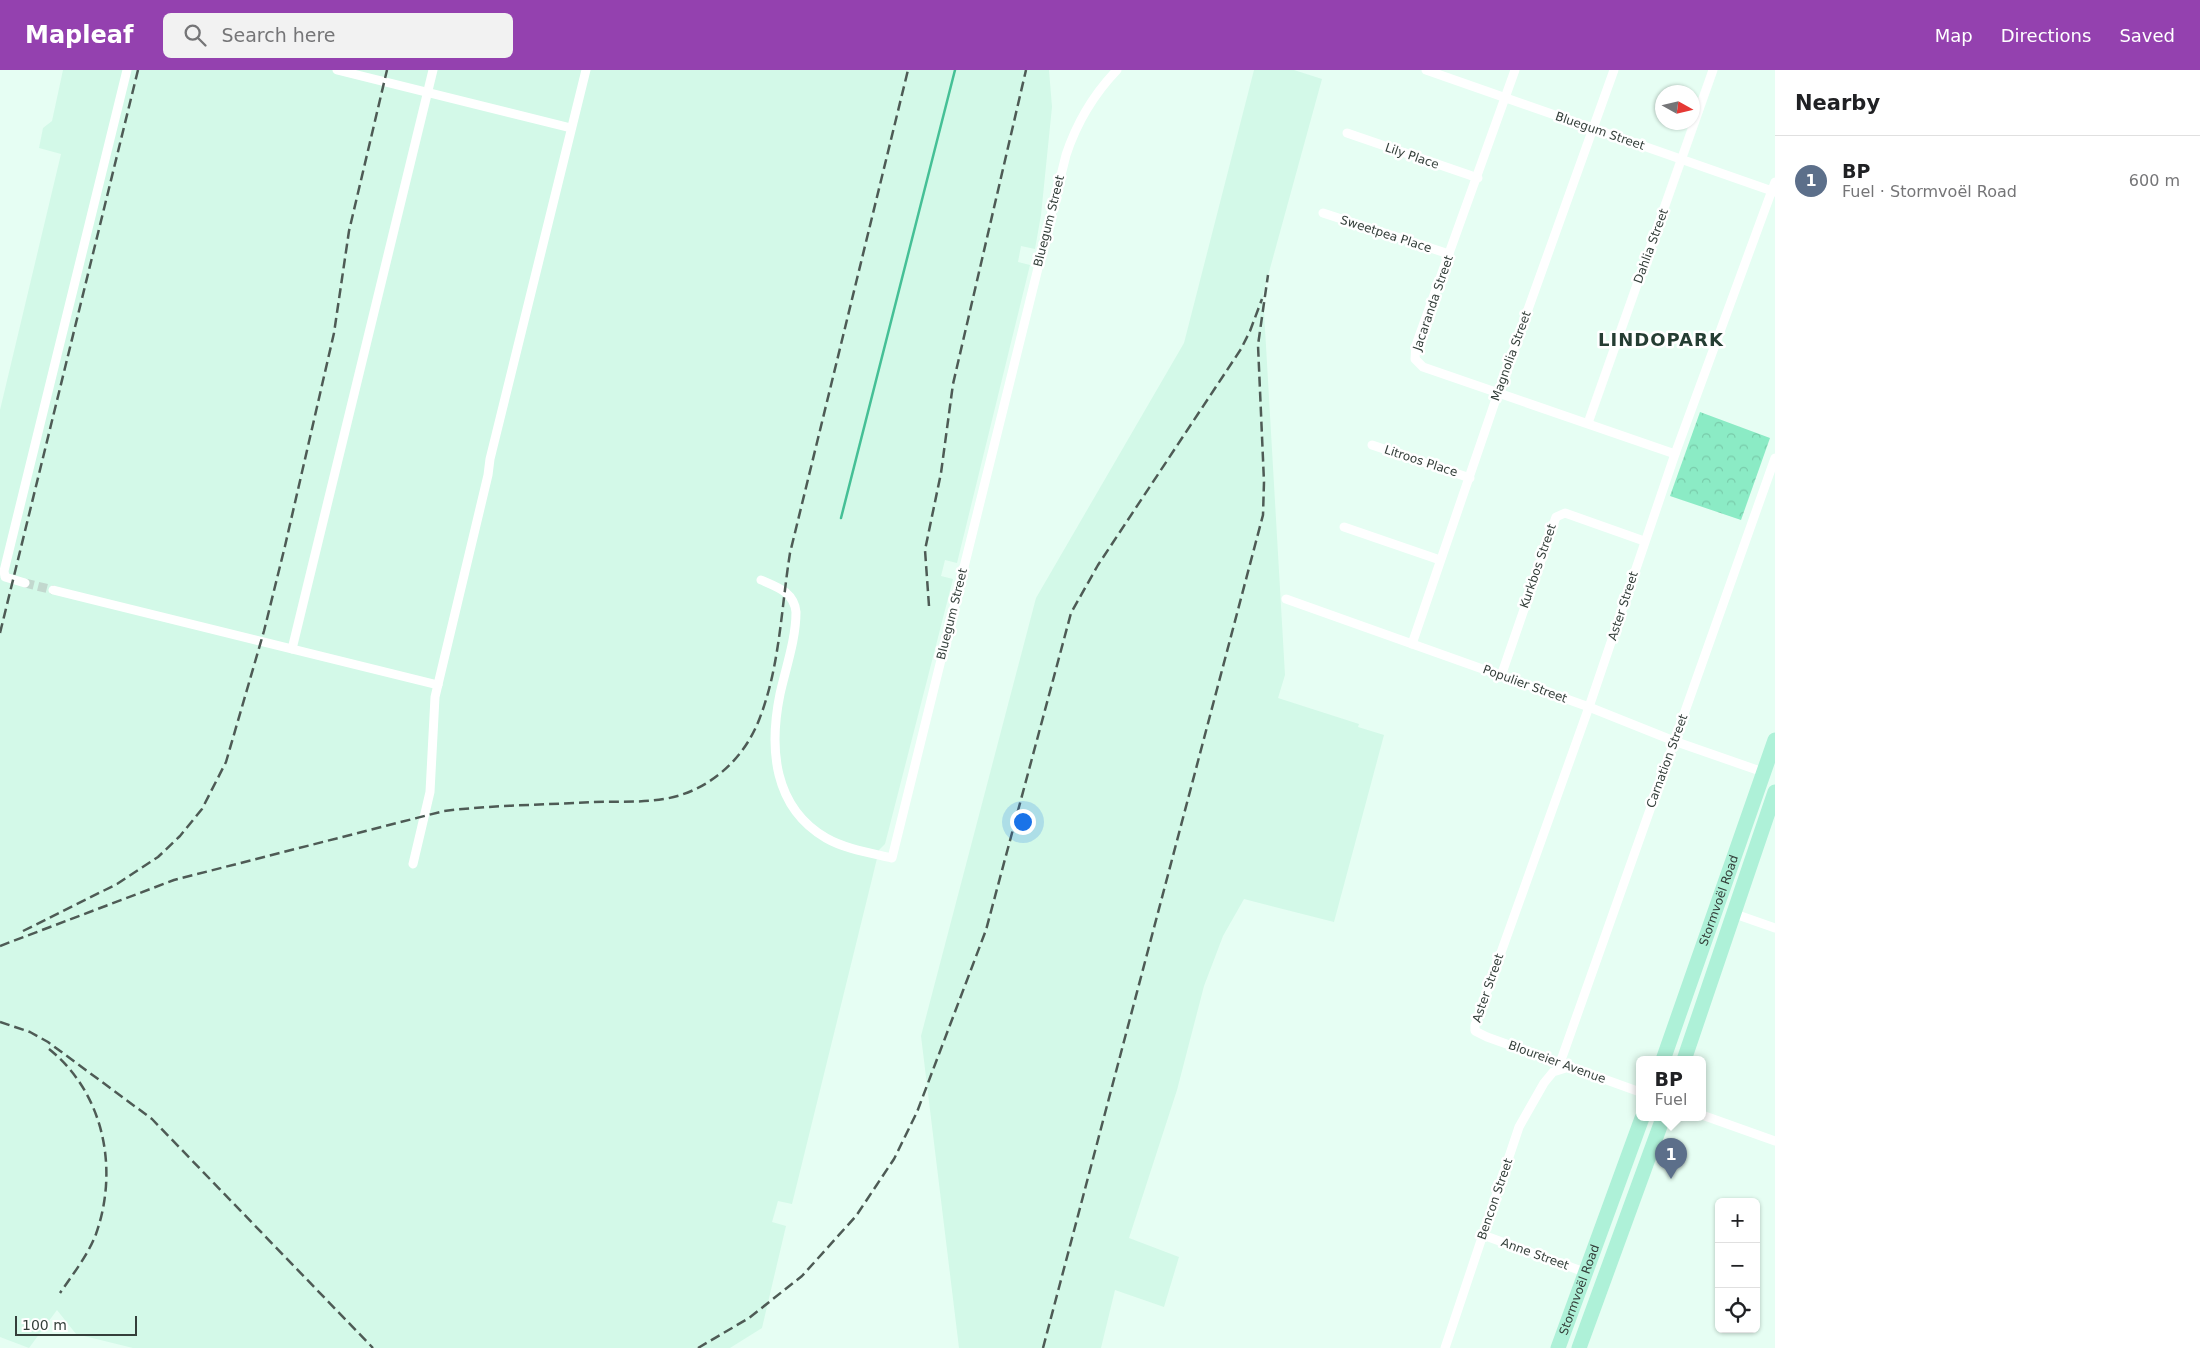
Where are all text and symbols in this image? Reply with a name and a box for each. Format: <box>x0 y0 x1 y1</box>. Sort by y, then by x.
search box <box>163 13 513 58</box>
text: Mapleaf <box>25 21 133 49</box>
icon: search <box>181 21 209 49</box>
text: Search here <box>221 24 336 46</box>
text: Map <box>1935 25 1973 46</box>
text: Directions <box>2001 25 2091 46</box>
text: Saved <box>2119 25 2175 46</box>
north arrow <box>1655 85 1700 130</box>
text: Nearby <box>1795 91 1880 115</box>
street label: Bluegum Street <box>1553 109 1647 153</box>
street label: Lily Place <box>1383 140 1441 172</box>
text: BP <box>1842 160 1870 182</box>
text: 1 <box>1805 171 1817 190</box>
text: 600 m <box>2129 171 2180 190</box>
street label: Bluegum Street <box>1031 174 1067 268</box>
text: Fuel · Stormvoël Road <box>1842 182 2017 201</box>
street label: Dahlia Street <box>1631 206 1671 285</box>
street label: Sweetpea Place <box>1339 213 1433 255</box>
street label: Jacaranda Street <box>1410 253 1456 353</box>
street label: Magnolia Street <box>1488 309 1534 403</box>
district label: LINDOPARK <box>1598 329 1724 350</box>
street label: Litroos Place <box>1383 443 1459 479</box>
street label: Kurkbos Street <box>1517 522 1559 610</box>
street label: Bluegum Street <box>934 567 970 661</box>
street label: Aster Street <box>1605 569 1641 642</box>
street label: Populier Street <box>1481 662 1569 706</box>
street label: Carnation Street <box>1644 712 1691 810</box>
your location <box>1010 809 1036 835</box>
street label: Stormvoël Road <box>1696 853 1741 948</box>
street label: Aster Street <box>1470 952 1506 1024</box>
street label: Bloureier Avenue <box>1506 1038 1608 1086</box>
popup <box>1636 1056 1706 1121</box>
text: BP <box>1655 1068 1683 1090</box>
text: Fuel <box>1655 1090 1687 1109</box>
pin: 1 <box>1655 1138 1687 1179</box>
street label: Bencon Street <box>1475 1156 1516 1241</box>
map controls <box>1715 1198 1760 1333</box>
button: + <box>1715 1198 1760 1243</box>
street label: Anne Street <box>1499 1235 1571 1273</box>
street label: Stormvoël Road <box>1556 1243 1602 1337</box>
button: − <box>1715 1243 1760 1288</box>
button: locate <box>1715 1288 1760 1333</box>
scale bar <box>15 1313 138 1336</box>
text: 100 m <box>22 1317 67 1333</box>

